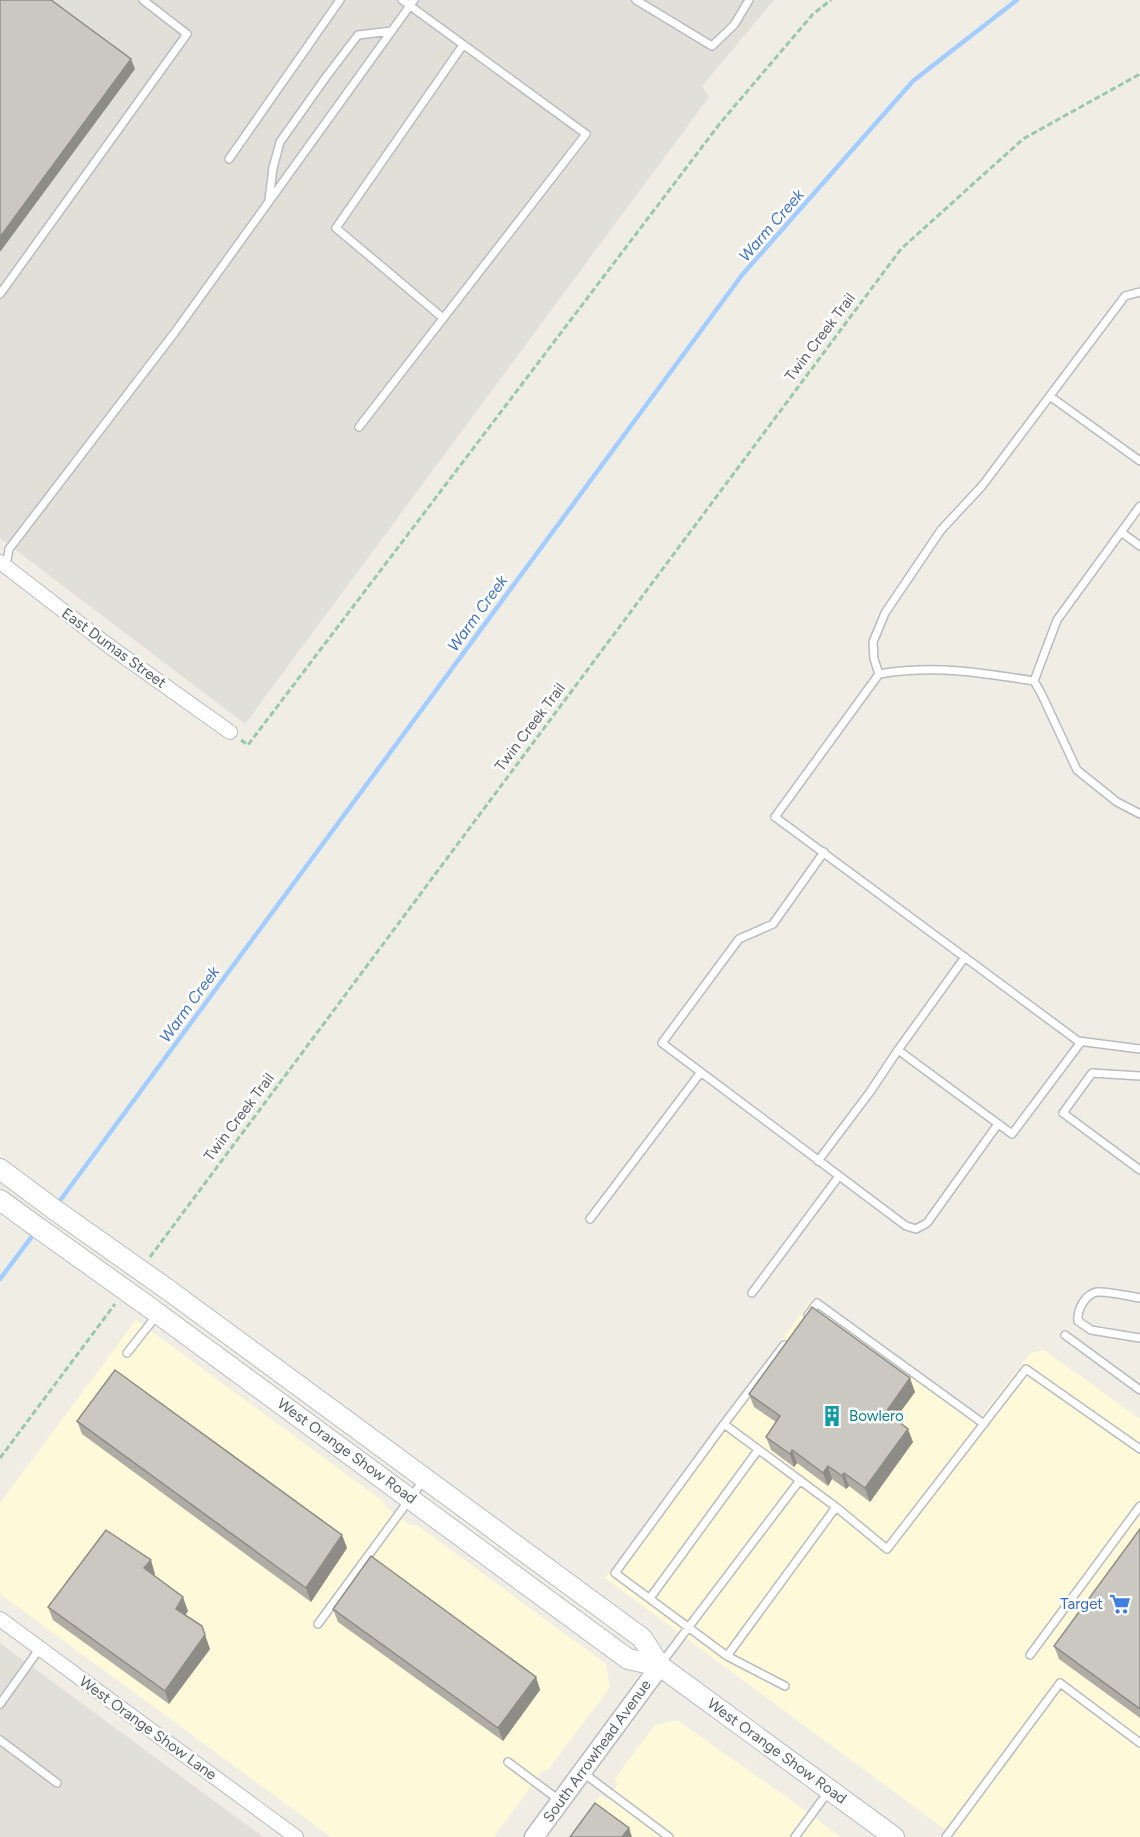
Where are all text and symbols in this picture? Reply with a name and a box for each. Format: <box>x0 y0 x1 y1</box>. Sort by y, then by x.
water label: Warm Creek <box>735 184 809 265</box>
street label: Twin Creek Trail <box>781 289 859 385</box>
water label: Warm Creek <box>443 571 512 655</box>
street label: East Dumas Street <box>58 604 170 692</box>
street label: Twin Creek Trail <box>491 679 569 775</box>
water label: Warm Creek <box>155 962 224 1046</box>
street label: Twin Creek Trail <box>200 1069 278 1165</box>
street label: West Orange Show Road <box>274 1394 420 1508</box>
building icon: Bowlero <box>820 1404 844 1428</box>
place label: Bowlero <box>849 1407 904 1425</box>
supermarket icon: Target <box>1108 1592 1132 1616</box>
place label: Target <box>1060 1595 1103 1613</box>
street label: West Orange Show Lane <box>76 1672 220 1784</box>
street label: South Arrowhead Avenue <box>539 1676 655 1826</box>
street label: West Orange Show Road <box>704 1694 850 1808</box>

